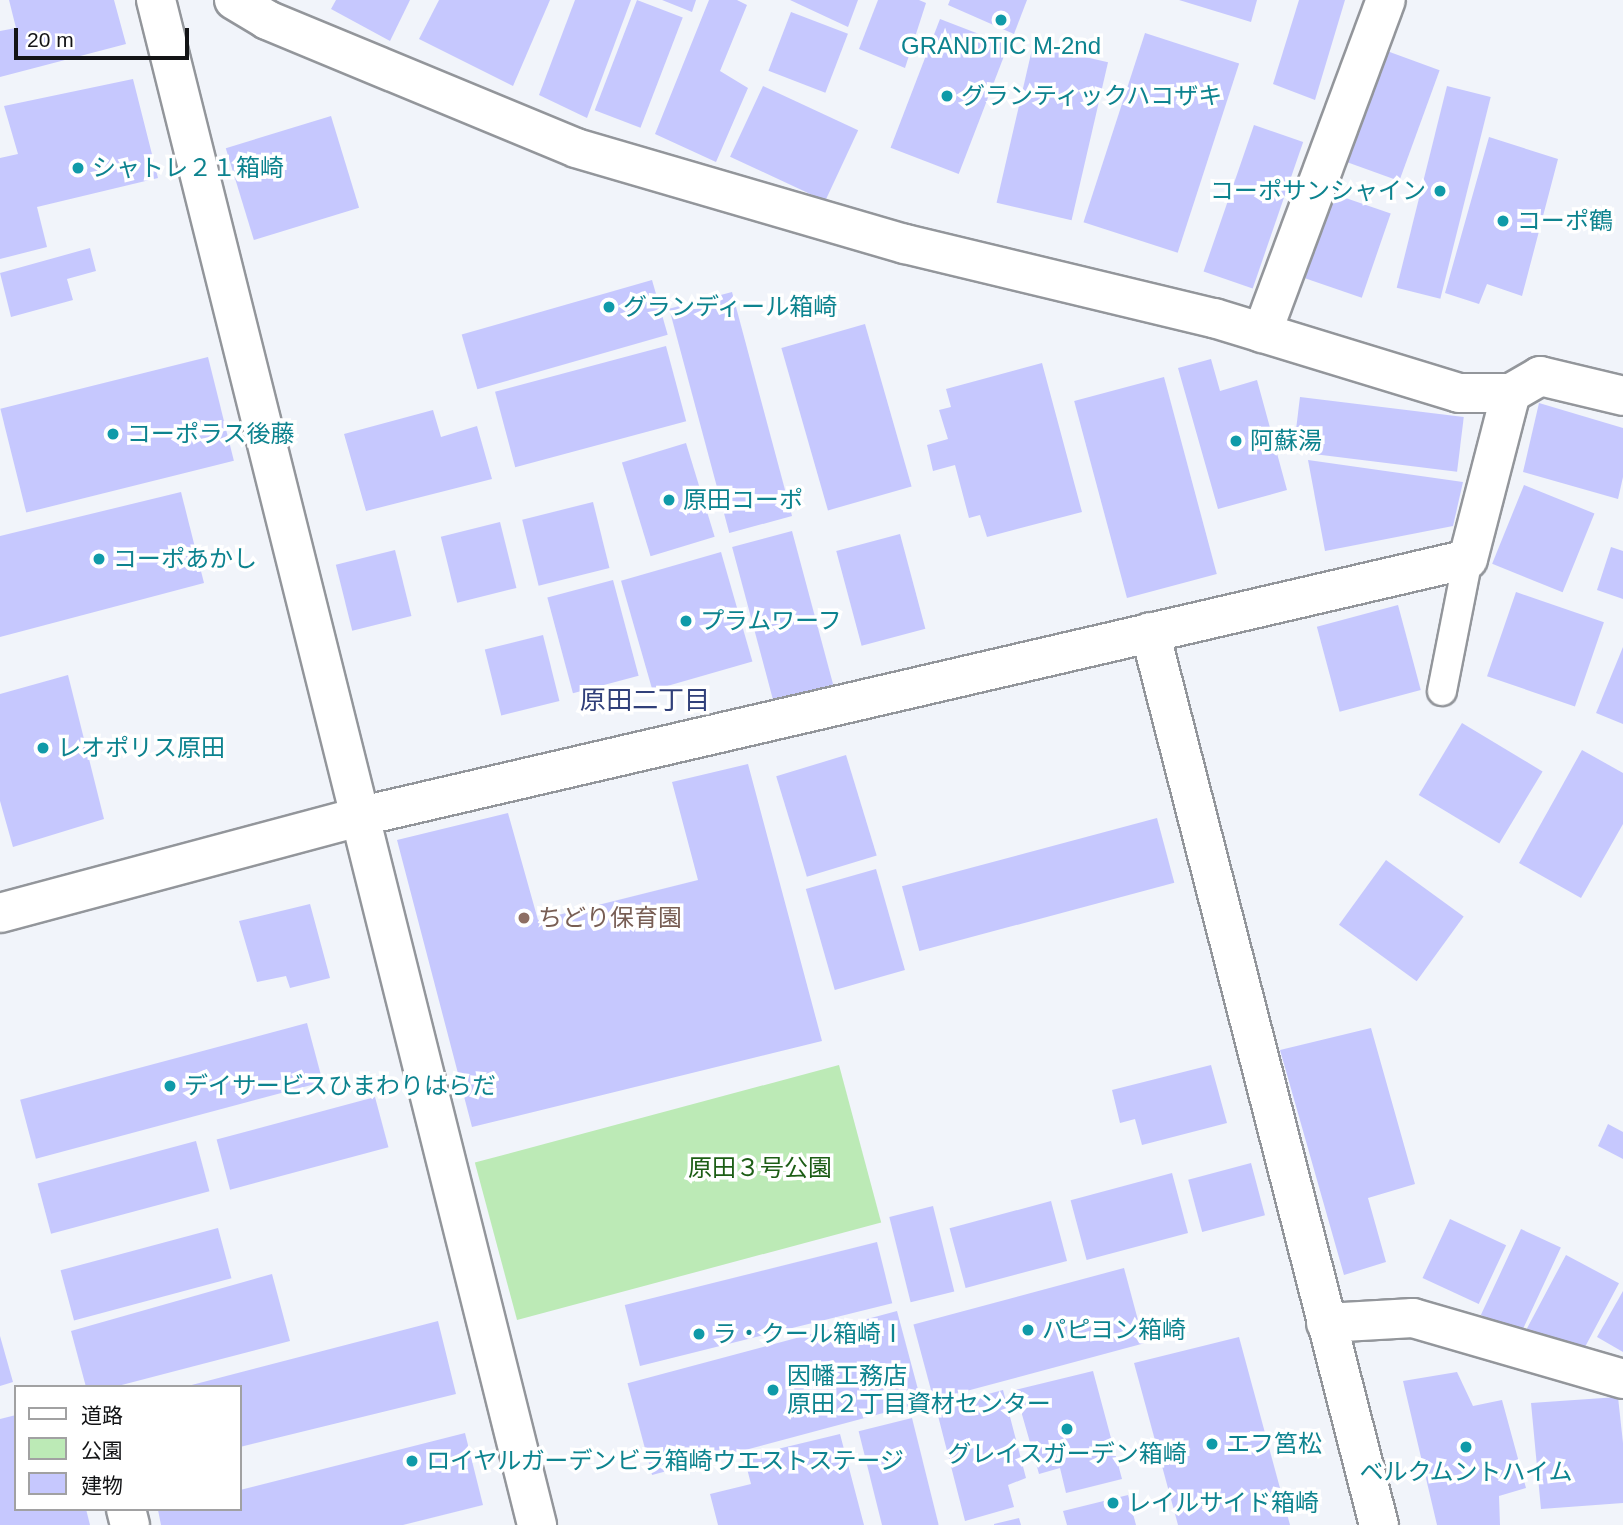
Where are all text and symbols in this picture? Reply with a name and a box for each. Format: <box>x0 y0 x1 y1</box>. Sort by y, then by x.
marker: GRANDTIC M-2nd <box>993 12 1009 28</box>
scale bar <box>18 14 192 58</box>
text: 20 m <box>27 28 74 51</box>
place label: GRANDTIC M-2nd <box>901 32 1101 60</box>
place label: グランティックハコザキ <box>961 82 1225 110</box>
marker: グランティックハコザキ <box>939 88 955 104</box>
place label: シャトレ２１箱崎 <box>92 154 284 182</box>
marker: シャトレ２１箱崎 <box>70 160 86 176</box>
place label: コーポサンシャイン <box>1210 177 1426 205</box>
marker: コーポサンシャイン <box>1432 183 1448 199</box>
place label: コーポ鶴 <box>1517 207 1613 235</box>
marker: コーポ鶴 <box>1495 213 1511 229</box>
place label: グランディール箱崎 <box>623 293 839 321</box>
marker: グランディール箱崎 <box>601 299 617 315</box>
place label: コーポラス後藤 <box>127 420 295 448</box>
marker: コーポラス後藤 <box>105 426 121 442</box>
place label: 阿蘇湯 <box>1250 427 1322 455</box>
marker: 阿蘇湯 <box>1228 433 1244 449</box>
place label: 原田コーポ <box>683 486 803 514</box>
marker: 原田コーポ <box>661 492 677 508</box>
place label: コーポあかし <box>113 545 257 573</box>
marker: コーポあかし <box>91 551 107 567</box>
place label: プラムワーフ <box>700 607 844 635</box>
marker: プラムワーフ <box>678 613 694 629</box>
district label: 原田二丁目 <box>580 685 710 717</box>
place label: レオポリス原田 <box>57 734 225 762</box>
marker: レオポリス原田 <box>35 740 51 756</box>
place label: ちどり保育園 <box>538 904 682 932</box>
marker: ちどり保育園 <box>516 910 532 926</box>
place label: デイサービスひまわりはらだ <box>184 1072 496 1100</box>
marker: デイサービスひまわりはらだ <box>162 1078 178 1094</box>
park label: 原田３号公園 <box>688 1154 832 1182</box>
place label: パピヨン箱崎 <box>1042 1316 1186 1344</box>
place label: ラ・クール箱崎Ⅰ <box>713 1320 905 1348</box>
marker: パピヨン箱崎 <box>1020 1322 1036 1338</box>
marker: ラ・クール箱崎Ⅰ <box>691 1326 707 1342</box>
place label: 因幡工務店 原田２丁目資材センター <box>787 1362 1051 1418</box>
marker: 因幡工務店 原田２丁目資材センター <box>765 1382 781 1398</box>
legend <box>14 1385 242 1511</box>
text: 道路 <box>81 1404 123 1427</box>
marker: グレイスガーデン箱崎 <box>1059 1421 1075 1437</box>
place label: エフ筥松 <box>1226 1430 1322 1458</box>
marker: エフ筥松 <box>1204 1436 1220 1452</box>
text: 公園 <box>81 1439 123 1462</box>
marker: ベルクムントハイム <box>1458 1439 1474 1455</box>
place label: グレイスガーデン箱崎 <box>947 1440 1187 1468</box>
place label: ロイヤルガーデンビラ箱崎ウエストステージ <box>426 1447 906 1475</box>
marker: ロイヤルガーデンビラ箱崎ウエストステージ <box>404 1453 420 1469</box>
place label: ベルクムントハイム <box>1358 1458 1574 1486</box>
text: 建物 <box>81 1474 123 1497</box>
place label: レイルサイド箱崎 <box>1127 1489 1319 1517</box>
marker: レイルサイド箱崎 <box>1105 1495 1121 1511</box>

